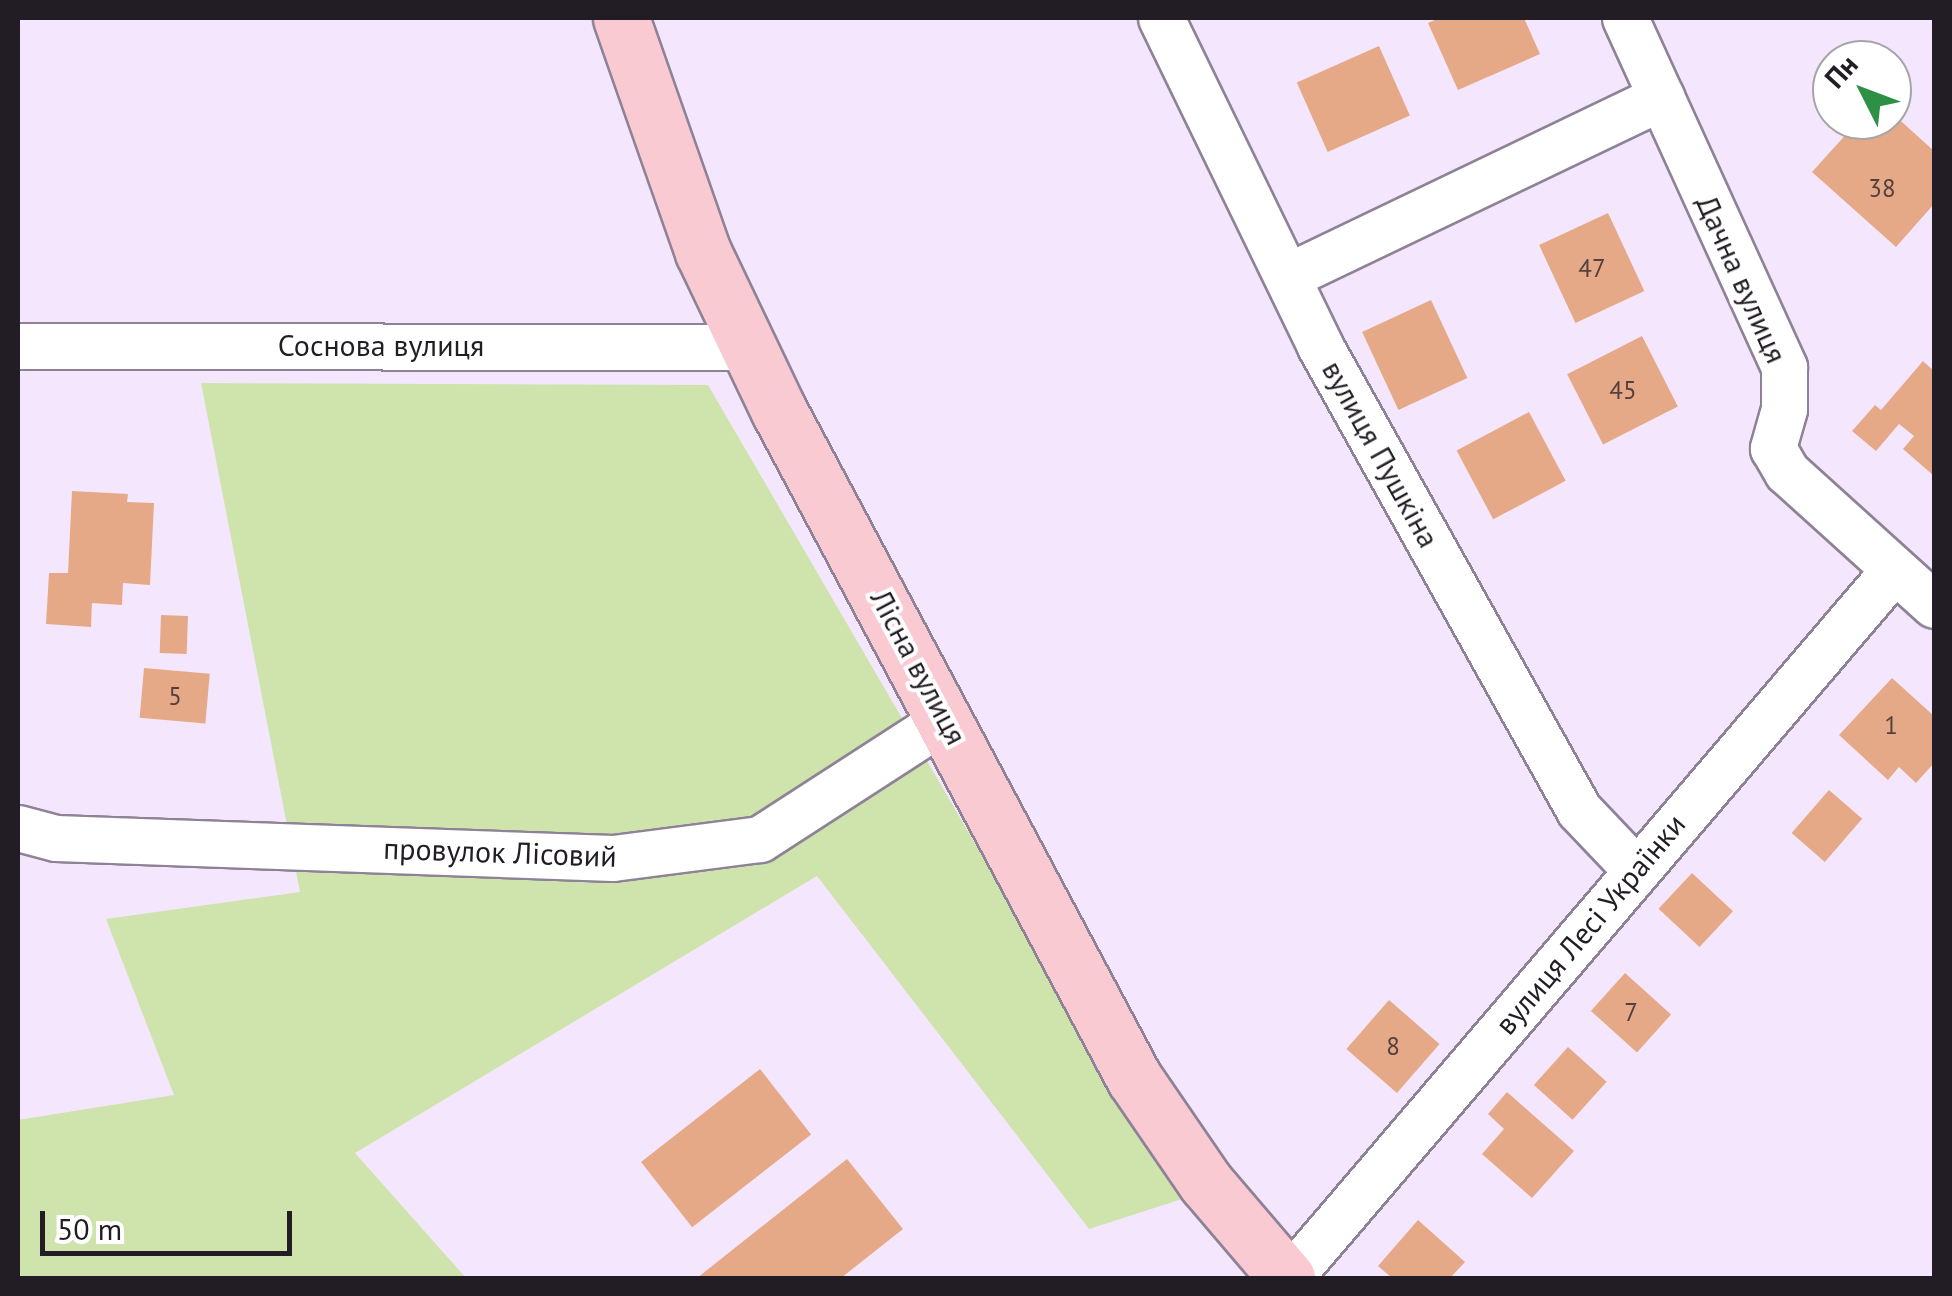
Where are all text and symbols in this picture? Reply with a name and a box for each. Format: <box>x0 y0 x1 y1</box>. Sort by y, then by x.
north arrow <box>1812 40 1912 140</box>
text: Пн <box>1816 46 1866 96</box>
house number: 38 <box>1868 173 1896 203</box>
street label: Дачна вулиця <box>1689 190 1795 368</box>
house number: 47 <box>1578 253 1606 283</box>
street label: Соснова вулиця <box>278 327 484 363</box>
street label: вулиця Пушкіна <box>1315 354 1447 554</box>
house number: 45 <box>1609 375 1637 405</box>
street label: Лісна вулиця <box>863 583 975 751</box>
house number: 5 <box>168 681 182 711</box>
house number: 1 <box>1884 710 1898 740</box>
street label: вулиця Лесі Українки <box>1487 806 1693 1042</box>
street label: провулок Лісовий <box>383 830 617 874</box>
house number: 7 <box>1624 997 1638 1027</box>
house number: 8 <box>1386 1031 1400 1061</box>
scale bar <box>45 1191 298 1253</box>
text: 50 m <box>57 1209 122 1248</box>

